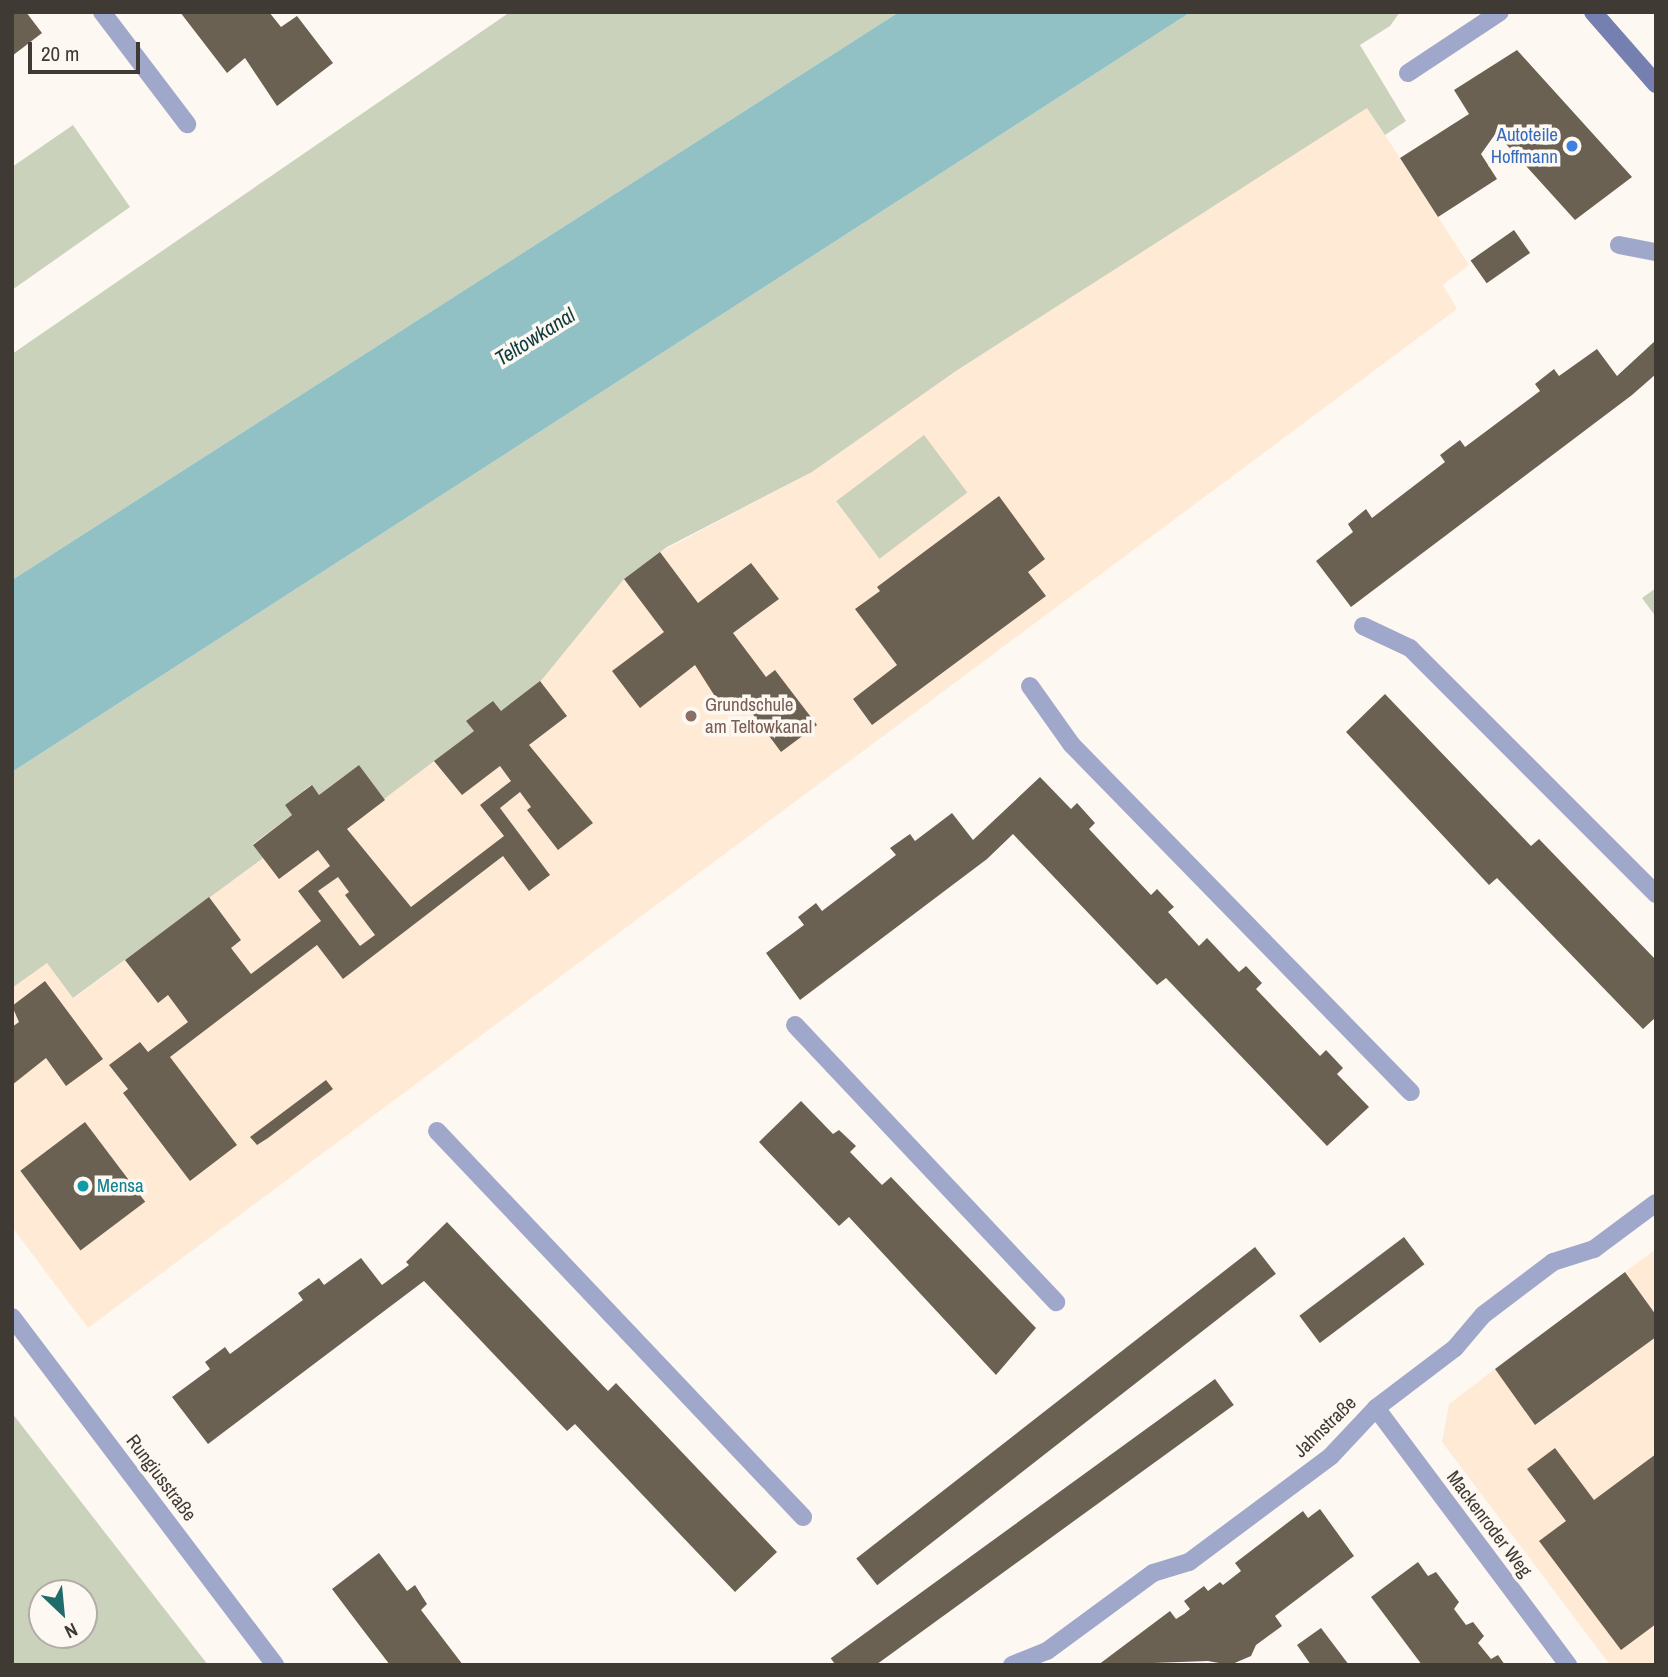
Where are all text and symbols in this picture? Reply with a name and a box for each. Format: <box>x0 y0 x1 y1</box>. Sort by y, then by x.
scale bar <box>32 28 144 72</box>
text: 20 m <box>41 39 79 68</box>
place label: Autoteile Hoffmann <box>1491 124 1558 168</box>
marker: Autoteile Hoffmann <box>1564 138 1580 154</box>
water label: Teltowkanal <box>490 303 580 371</box>
place label: Grundschule am Teltowkanal <box>705 694 812 738</box>
marker: Grundschule am Teltowkanal <box>683 708 699 724</box>
place label: Mensa <box>97 1175 144 1197</box>
marker: Mensa <box>75 1178 91 1194</box>
street label: Jahnstraße <box>1289 1392 1361 1462</box>
street label: Rungiusstraße <box>121 1430 201 1526</box>
street label: Mackenroder Weg <box>1442 1466 1536 1582</box>
north arrow <box>28 1579 98 1649</box>
text: N <box>61 1617 82 1645</box>

